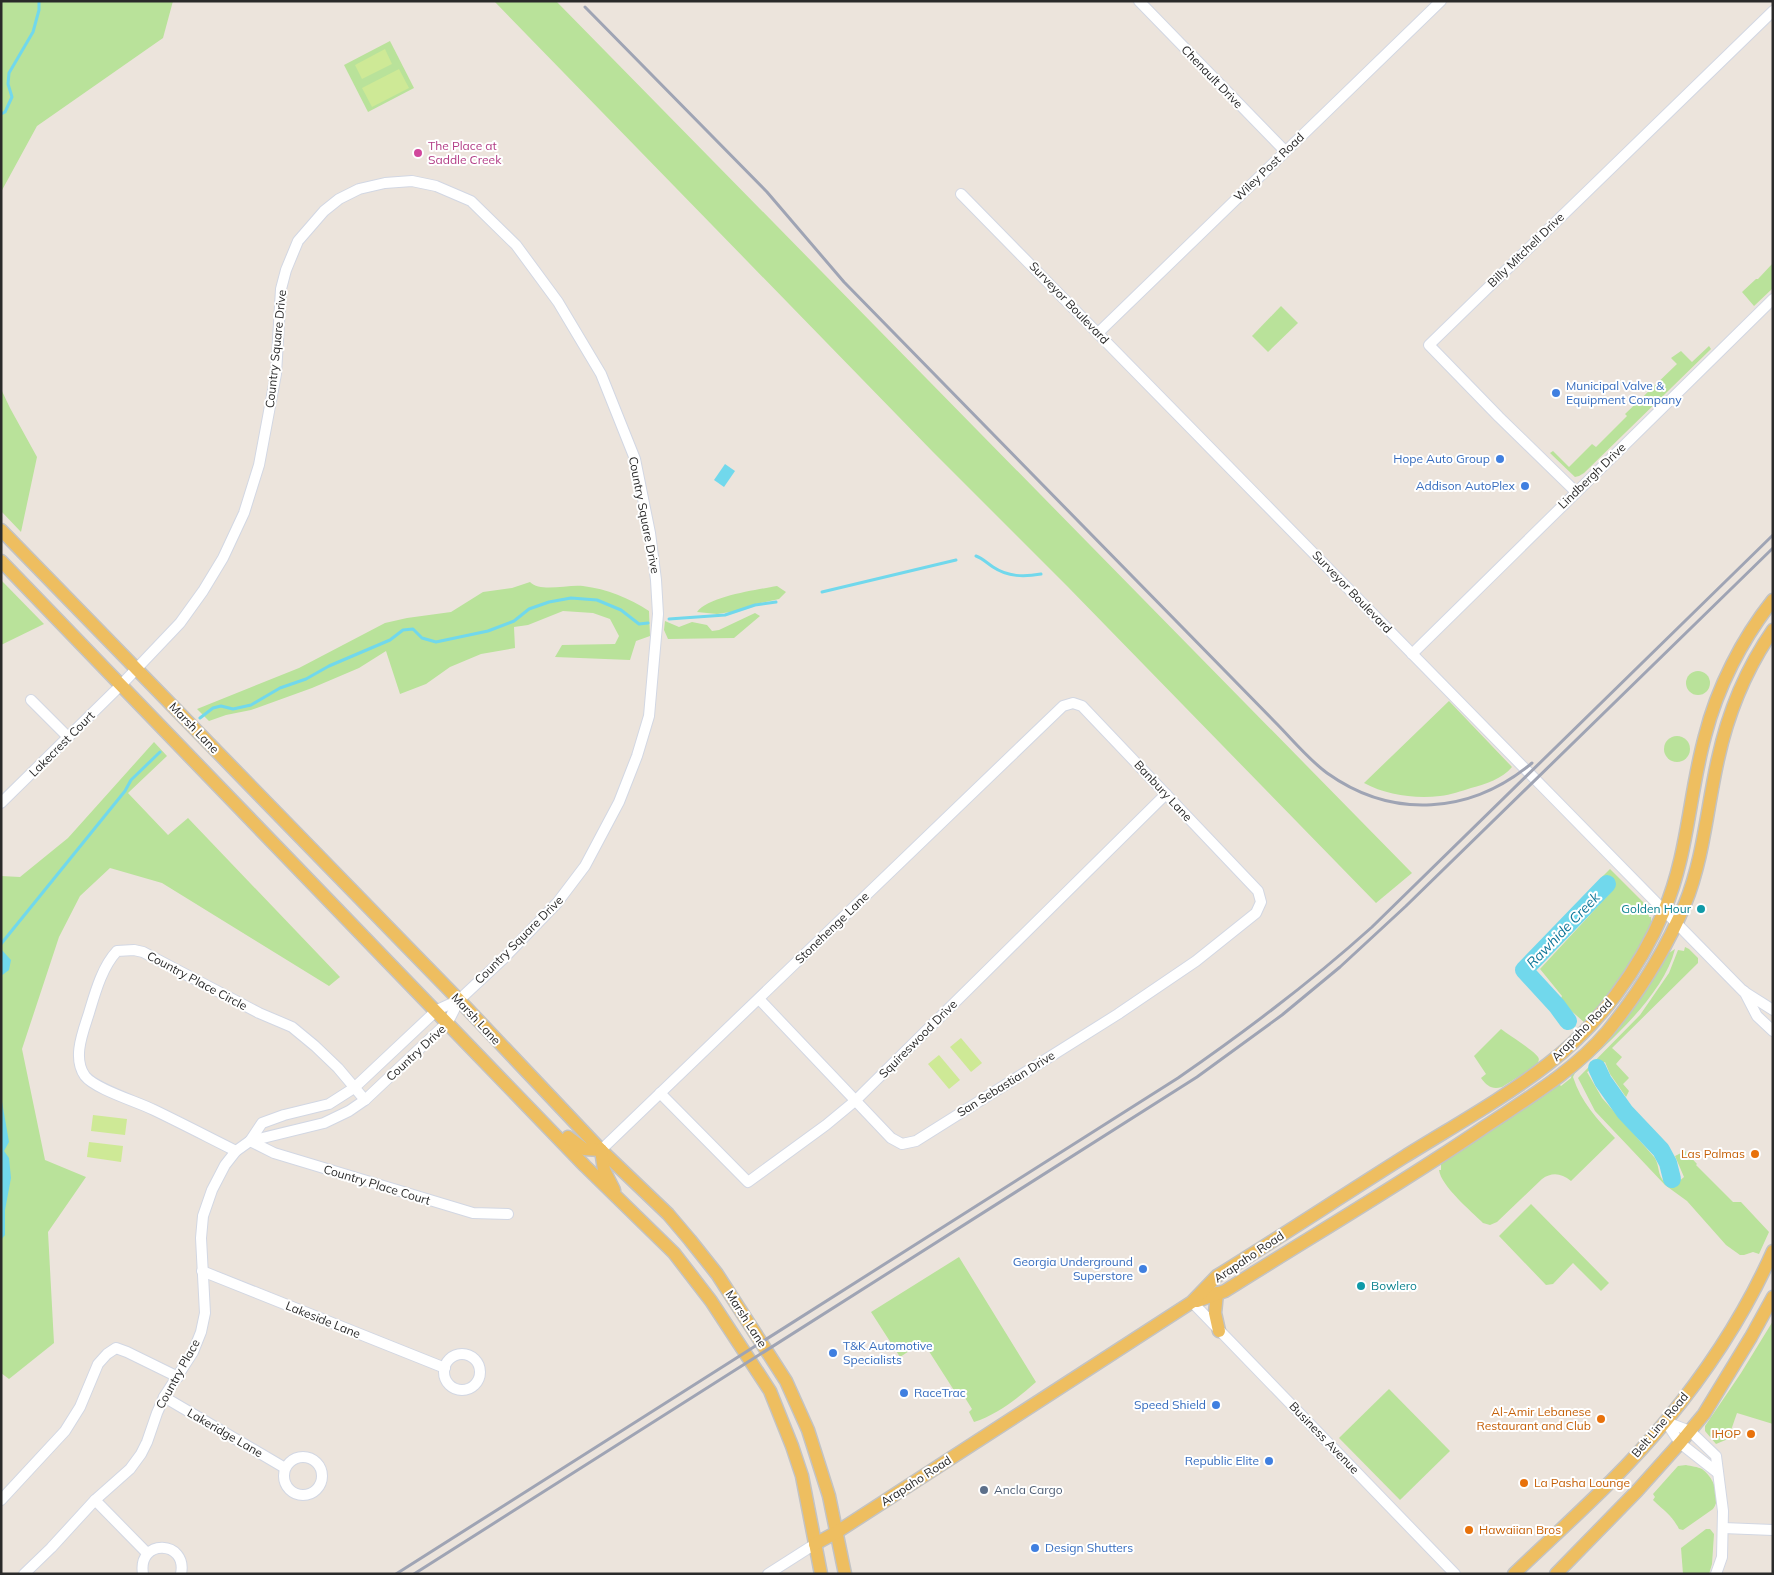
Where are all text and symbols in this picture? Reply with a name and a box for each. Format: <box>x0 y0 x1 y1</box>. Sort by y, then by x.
street label: Chenault Drive <box>1178 42 1246 111</box>
street label: Wiley Post Road <box>1230 129 1307 204</box>
place label: The Place at Saddle Creek <box>428 138 502 167</box>
marker: The Place at Saddle Creek <box>412 147 424 159</box>
street label: Billy Mitchell Drive <box>1484 209 1567 290</box>
street label: Surveyor Boulevard <box>1026 258 1112 347</box>
street label: Country Square Drive <box>262 289 289 409</box>
place label: Municipal Valve & Equipment Company <box>1566 378 1682 407</box>
marker: Municipal Valve & Equipment Company <box>1550 387 1562 399</box>
street label: Lindbergh Drive <box>1555 440 1629 512</box>
place label: Hope Auto Group <box>1393 451 1490 466</box>
marker: Hope Auto Group <box>1494 453 1506 465</box>
street label: Country Square Drive <box>626 455 663 575</box>
place label: Addison AutoPlex <box>1416 478 1516 493</box>
marker: Addison AutoPlex <box>1519 480 1531 492</box>
street label: Surveyor Boulevard <box>1309 547 1395 636</box>
street label: Marsh Lane <box>166 699 222 756</box>
street label: Lakecrest Court <box>26 708 98 780</box>
street label: Banbury Lane <box>1131 757 1195 824</box>
water label: Rawhide Creek <box>1522 888 1604 972</box>
street label: Stonehenge Lane <box>792 889 872 967</box>
street label: Country Square Drive <box>471 892 566 987</box>
place label: Golden Hour <box>1621 901 1692 916</box>
marker: Golden Hour <box>1695 903 1707 915</box>
street label: Country Place Circle <box>145 948 250 1013</box>
street label: Marsh Lane <box>449 990 504 1048</box>
street label: Arapaho Road <box>1548 995 1615 1064</box>
street label: Squireswood Drive <box>875 996 960 1081</box>
street label: Country Drive <box>383 1021 449 1084</box>
street label: San Sebastian Drive <box>954 1047 1057 1120</box>
place label: Las Palmas <box>1681 1146 1745 1161</box>
marker: Las Palmas <box>1749 1148 1761 1160</box>
street label: Country Place Court <box>322 1161 432 1208</box>
street label: Arapaho Road <box>1211 1228 1287 1285</box>
place label: Georgia Underground Superstore <box>1013 1254 1133 1283</box>
marker: Georgia Underground Superstore <box>1137 1263 1149 1275</box>
place label: Bowlero <box>1371 1278 1417 1293</box>
marker: Bowlero <box>1355 1280 1367 1292</box>
street label: Marsh Lane <box>722 1287 770 1350</box>
street label: Lakeside Lane <box>284 1298 363 1341</box>
street label: Country Place <box>152 1336 203 1411</box>
place label: T&K Automotive Specialists <box>843 1338 933 1367</box>
marker: T&K Automotive Specialists <box>827 1347 839 1359</box>
place label: RaceTrac <box>914 1385 966 1400</box>
marker: RaceTrac <box>898 1387 910 1399</box>
street label: Belt Line Road <box>1628 1389 1691 1460</box>
place label: Speed Shield <box>1134 1397 1206 1412</box>
marker: Speed Shield <box>1210 1399 1222 1411</box>
street label: Business Avenue <box>1286 1399 1363 1477</box>
place label: Al-Amir Lebanese Restaurant and Club <box>1476 1404 1591 1433</box>
street label: Lakeridge Lane <box>185 1405 266 1460</box>
marker: Al-Amir Lebanese Restaurant and Club <box>1595 1413 1607 1425</box>
place label: IHOP <box>1712 1426 1741 1441</box>
marker: IHOP <box>1745 1428 1757 1440</box>
street label: Arapaho Road <box>878 1452 954 1509</box>
place label: Republic Elite <box>1185 1453 1259 1468</box>
marker: Republic Elite <box>1263 1455 1275 1467</box>
place label: La Pasha Lounge <box>1534 1475 1630 1490</box>
marker: La Pasha Lounge <box>1518 1477 1530 1489</box>
place label: Ancla Cargo <box>994 1482 1063 1497</box>
marker: Ancla Cargo <box>978 1484 990 1496</box>
place label: Hawaiian Bros <box>1479 1522 1561 1537</box>
marker: Hawaiian Bros <box>1463 1524 1475 1536</box>
place label: Design Shutters <box>1045 1540 1133 1555</box>
marker: Design Shutters <box>1029 1542 1041 1554</box>

